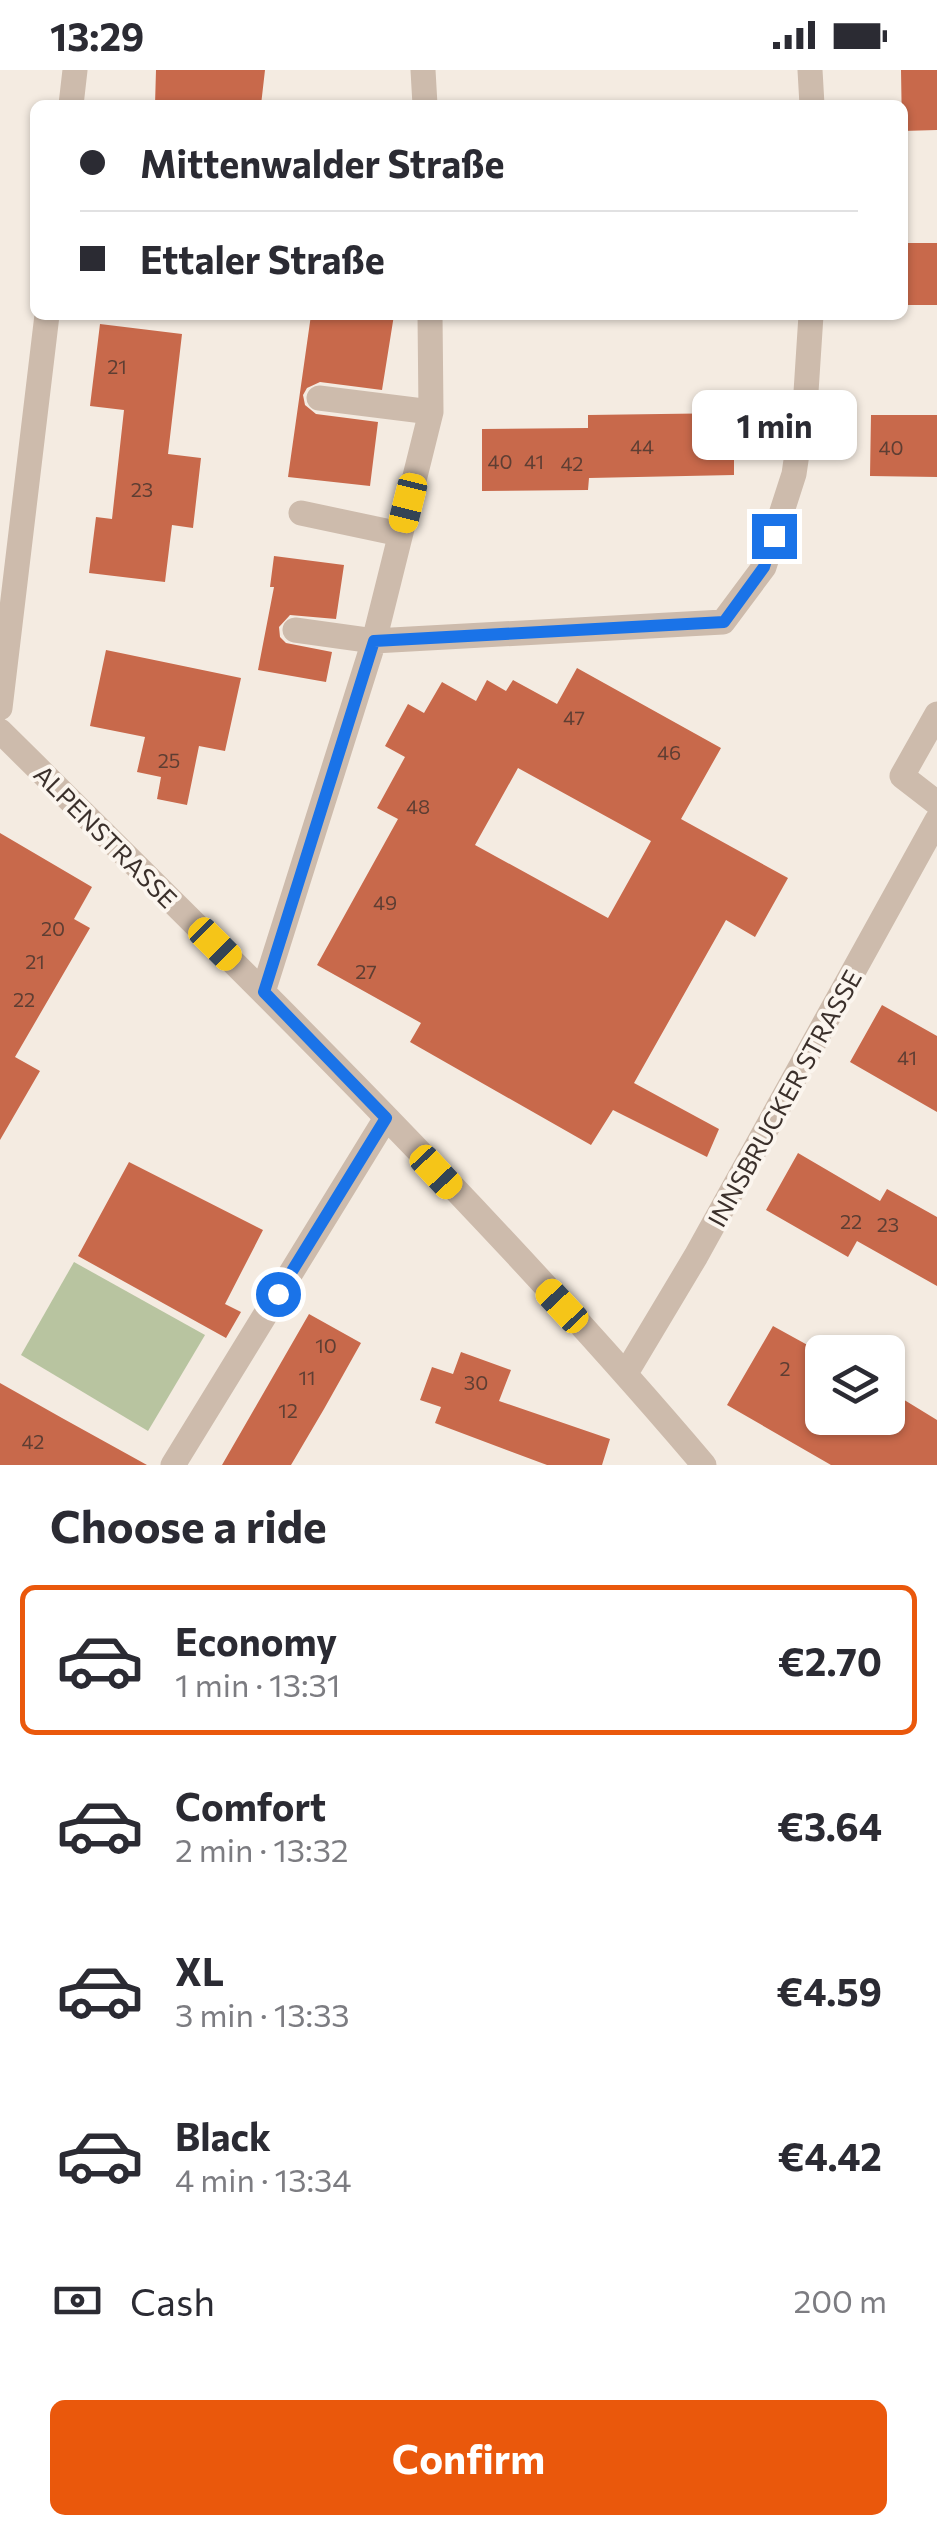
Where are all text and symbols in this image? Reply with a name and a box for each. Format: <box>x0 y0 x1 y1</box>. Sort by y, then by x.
text: 13:29 <box>50 12 144 59</box>
text: Mittenwalder Straße <box>140 139 505 186</box>
text: Ettaler Straße <box>140 235 385 282</box>
house number: 21 <box>107 354 127 378</box>
callout: 1 min <box>692 391 856 461</box>
text: 1 min <box>737 405 812 445</box>
house number: 44 <box>630 434 654 458</box>
house number: 40 <box>878 435 904 459</box>
house number: 40 <box>487 449 513 473</box>
house number: 41 <box>524 449 544 473</box>
house number: 42 <box>561 451 583 475</box>
car <box>386 470 430 536</box>
house number: 23 <box>131 477 153 501</box>
route end <box>752 514 797 559</box>
house number: 47 <box>563 705 585 729</box>
house number: 46 <box>657 740 681 764</box>
house number: 25 <box>158 748 180 772</box>
street label: ALPENSTRASSE <box>28 758 184 914</box>
house number: 48 <box>406 794 430 818</box>
house number: 49 <box>373 890 397 914</box>
car <box>183 912 247 976</box>
house number: 20 <box>41 916 65 940</box>
house number: 21 <box>25 949 45 973</box>
house number: 27 <box>355 959 377 983</box>
street label: INNSBRUCKER STRASSE <box>701 964 867 1232</box>
house number: 22 <box>13 987 35 1011</box>
house number: 41 <box>897 1045 917 1069</box>
car <box>405 1140 467 1204</box>
house number: 22 <box>840 1209 862 1233</box>
house number: 23 <box>877 1212 899 1236</box>
route start <box>256 1272 301 1317</box>
car <box>531 1274 593 1338</box>
house number: 10 <box>315 1333 337 1357</box>
map controls <box>805 1335 905 1435</box>
button: layers <box>805 1335 905 1435</box>
house number: 2 <box>779 1356 791 1380</box>
house number: 11 <box>298 1365 316 1389</box>
house number: 30 <box>464 1370 488 1394</box>
house number: 12 <box>278 1398 298 1422</box>
house number: 42 <box>22 1429 44 1453</box>
text: Choose a ride <box>50 1497 327 1552</box>
icon: car <box>55 1615 145 1705</box>
text: Economy <box>175 1617 337 1664</box>
text: €2.70 <box>778 1637 882 1684</box>
text: 1 min · 13:31 <box>175 1664 341 1704</box>
icon: car <box>55 1780 145 1870</box>
text: Comfort <box>175 1782 326 1829</box>
text: €3.64 <box>777 1802 882 1849</box>
text: 2 min · 13:32 <box>175 1829 349 1869</box>
icon: car <box>55 1945 145 2035</box>
text: XL <box>175 1947 224 1994</box>
text: €4.59 <box>776 1967 882 2014</box>
text: 3 min · 13:33 <box>175 1994 350 2034</box>
icon: car <box>55 2110 145 2200</box>
text: Black <box>175 2112 271 2159</box>
text: €4.42 <box>778 2132 882 2179</box>
text: 4 min · 13:34 <box>175 2159 352 2199</box>
icon: cash <box>50 2273 105 2328</box>
text: Cash <box>130 2277 215 2324</box>
text: 200 m <box>794 2280 887 2320</box>
button: Confirm <box>50 2400 887 2515</box>

